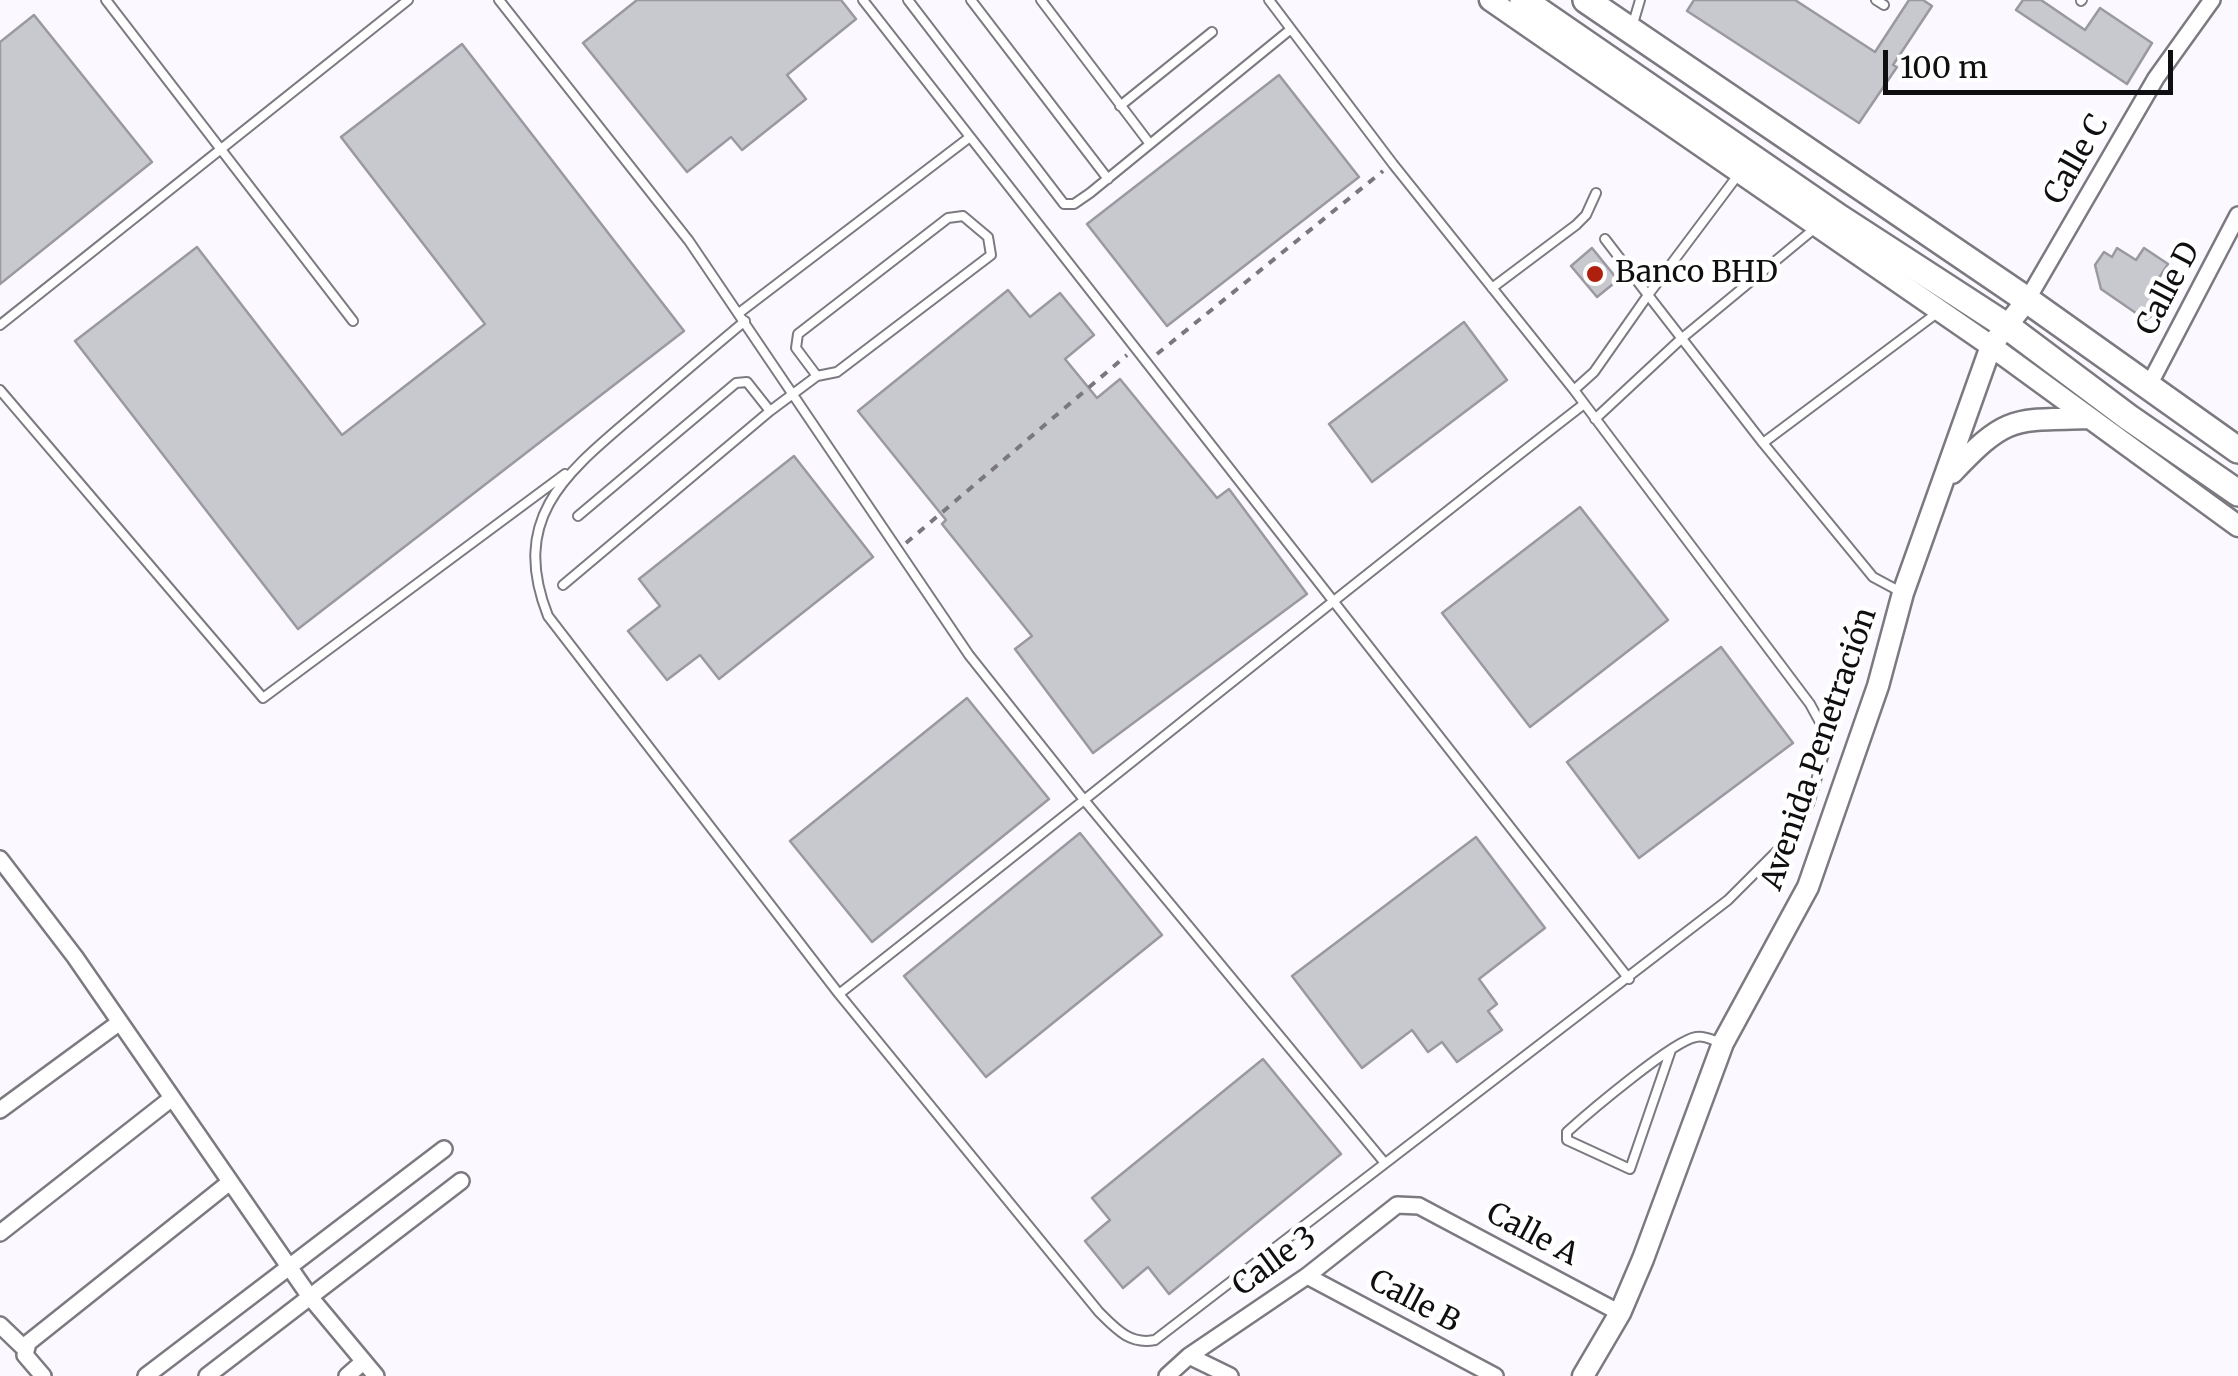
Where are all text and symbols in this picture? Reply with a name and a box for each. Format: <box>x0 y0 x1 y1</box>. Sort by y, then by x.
scale bar <box>1888 30 2178 92</box>
text: 100 m <box>1900 48 1988 86</box>
street label: Calle C <box>2037 109 2117 211</box>
street label: Calle D <box>2130 236 2208 342</box>
place label: Banco BHD <box>1615 256 1778 292</box>
marker: Banco BHD <box>1584 263 1606 285</box>
street label: Avenida Penetración <box>1755 603 1885 895</box>
street label: Calle A <box>1480 1196 1584 1274</box>
street label: Calle 3 <box>1226 1220 1324 1304</box>
street label: Calle B <box>1362 1263 1466 1341</box>

